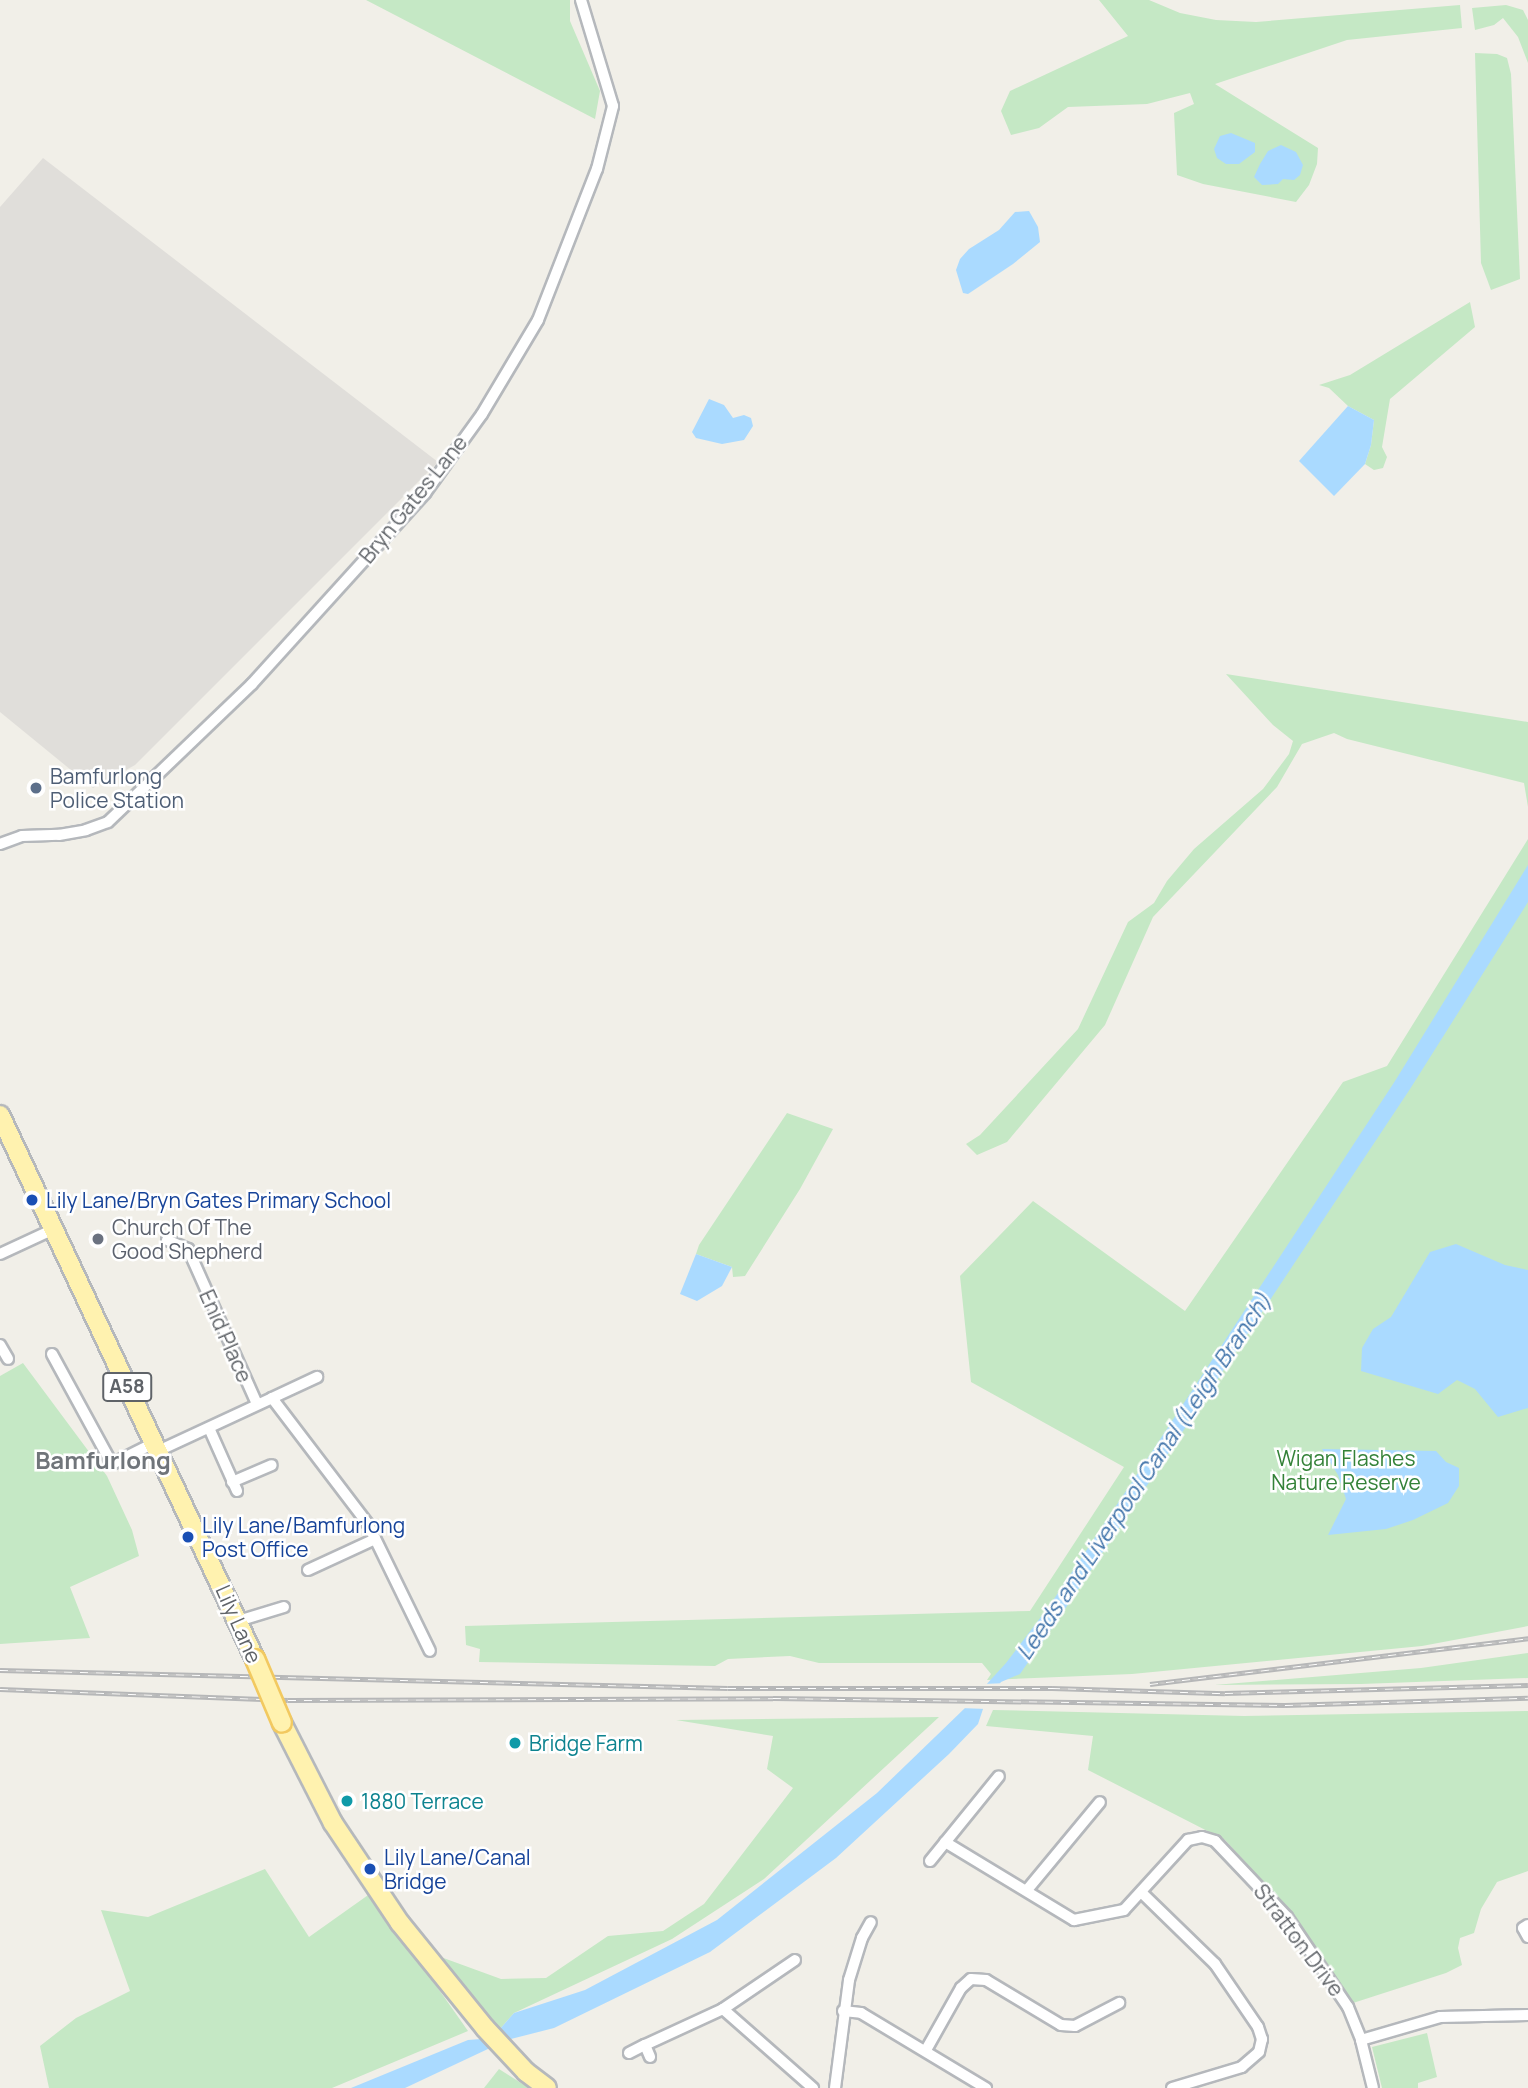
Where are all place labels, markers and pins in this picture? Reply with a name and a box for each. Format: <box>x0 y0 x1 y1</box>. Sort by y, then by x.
place label: Bamfurlong Police Station <box>50 763 184 813</box>
marker: Bamfurlong Police Station <box>28 780 44 796</box>
place label: Lily Lane/Bryn Gates Primary School <box>46 1187 391 1213</box>
marker: Lily Lane/Bryn Gates Primary School <box>24 1192 40 1208</box>
place label: Church Of The Good Shepherd <box>112 1214 263 1264</box>
marker: Church Of The Good Shepherd <box>90 1231 106 1247</box>
place label: Lily Lane/Bamfurlong Post Office <box>202 1512 405 1562</box>
marker: Lily Lane/Bamfurlong Post Office <box>180 1529 196 1545</box>
place label: Bridge Farm <box>529 1730 643 1756</box>
marker: Bridge Farm <box>507 1735 523 1751</box>
place label: 1880 Terrace <box>361 1788 484 1814</box>
marker: 1880 Terrace <box>339 1793 355 1809</box>
place label: Lily Lane/Canal Bridge <box>384 1844 531 1894</box>
marker: Lily Lane/Canal Bridge <box>362 1861 378 1877</box>

